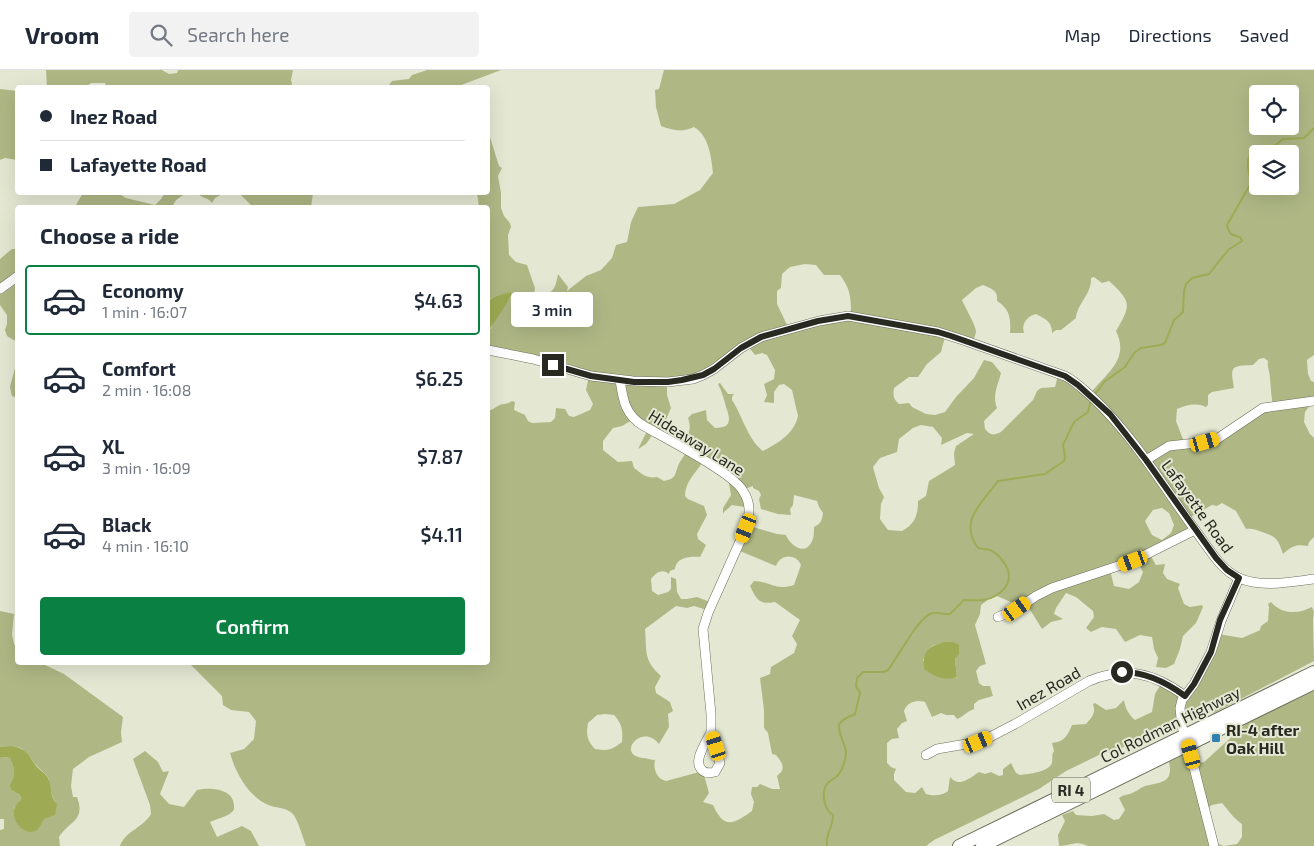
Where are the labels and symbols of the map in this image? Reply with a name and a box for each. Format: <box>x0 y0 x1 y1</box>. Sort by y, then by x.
callout: 3 min <box>512 292 594 328</box>
route end <box>542 354 564 376</box>
street label: Hideaway Lane <box>645 405 749 479</box>
car <box>1188 431 1221 453</box>
street label: Lafayette Road <box>1158 456 1238 556</box>
car <box>733 511 758 545</box>
car <box>1116 549 1149 573</box>
car <box>1000 594 1033 624</box>
route start <box>1111 661 1133 683</box>
street label: Inez Road <box>1013 662 1083 714</box>
street label: Col Rodman Highway <box>1097 682 1243 766</box>
place label: RI-4 after Oak Hill <box>1226 720 1299 757</box>
car <box>704 729 727 763</box>
car <box>961 729 994 755</box>
marker: RI-4 after Oak Hill <box>1210 732 1222 744</box>
car <box>1179 738 1202 770</box>
road number: RI 4 <box>1052 778 1090 802</box>

